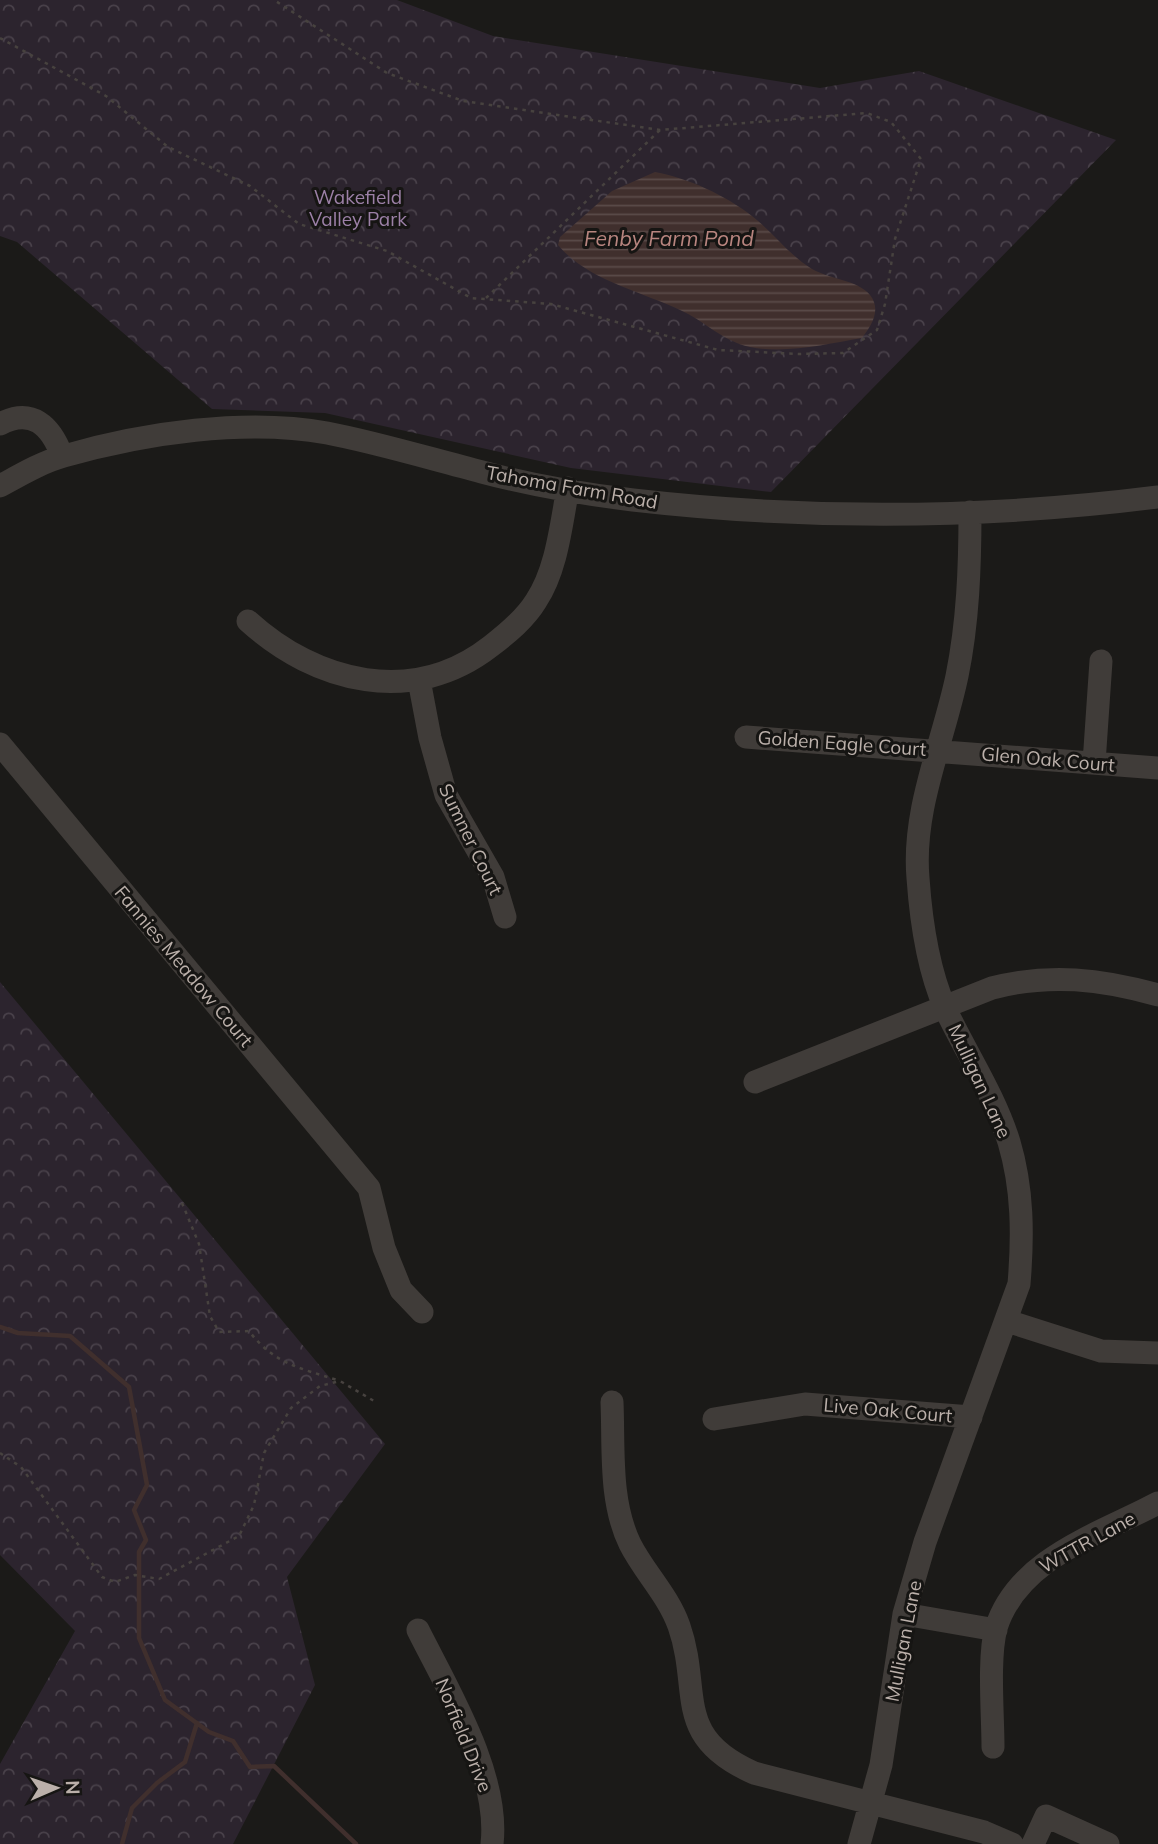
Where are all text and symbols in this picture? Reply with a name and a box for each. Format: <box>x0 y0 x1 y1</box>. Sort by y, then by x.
park label: Wakefield Valley Park <box>309 185 407 231</box>
water label: Fenby Farm Pond <box>584 225 754 251</box>
street label: Tahoma Farm Road <box>485 460 659 514</box>
street label: Golden Eagle Court <box>757 725 927 761</box>
street label: Glen Oak Court <box>980 741 1116 777</box>
street label: Sumner Court <box>434 779 508 899</box>
street label: Fannies Meadow Court <box>110 881 259 1052</box>
street label: Mulligan Lane <box>943 1020 1017 1142</box>
street label: Live Oak Court <box>823 1392 954 1428</box>
street label: WTTR Lane <box>1035 1506 1139 1578</box>
street label: Mulligan Lane <box>879 1578 927 1704</box>
street label: Norfield Drive <box>430 1675 498 1795</box>
north arrow <box>21 1753 91 1823</box>
text: N <box>61 1780 85 1795</box>

